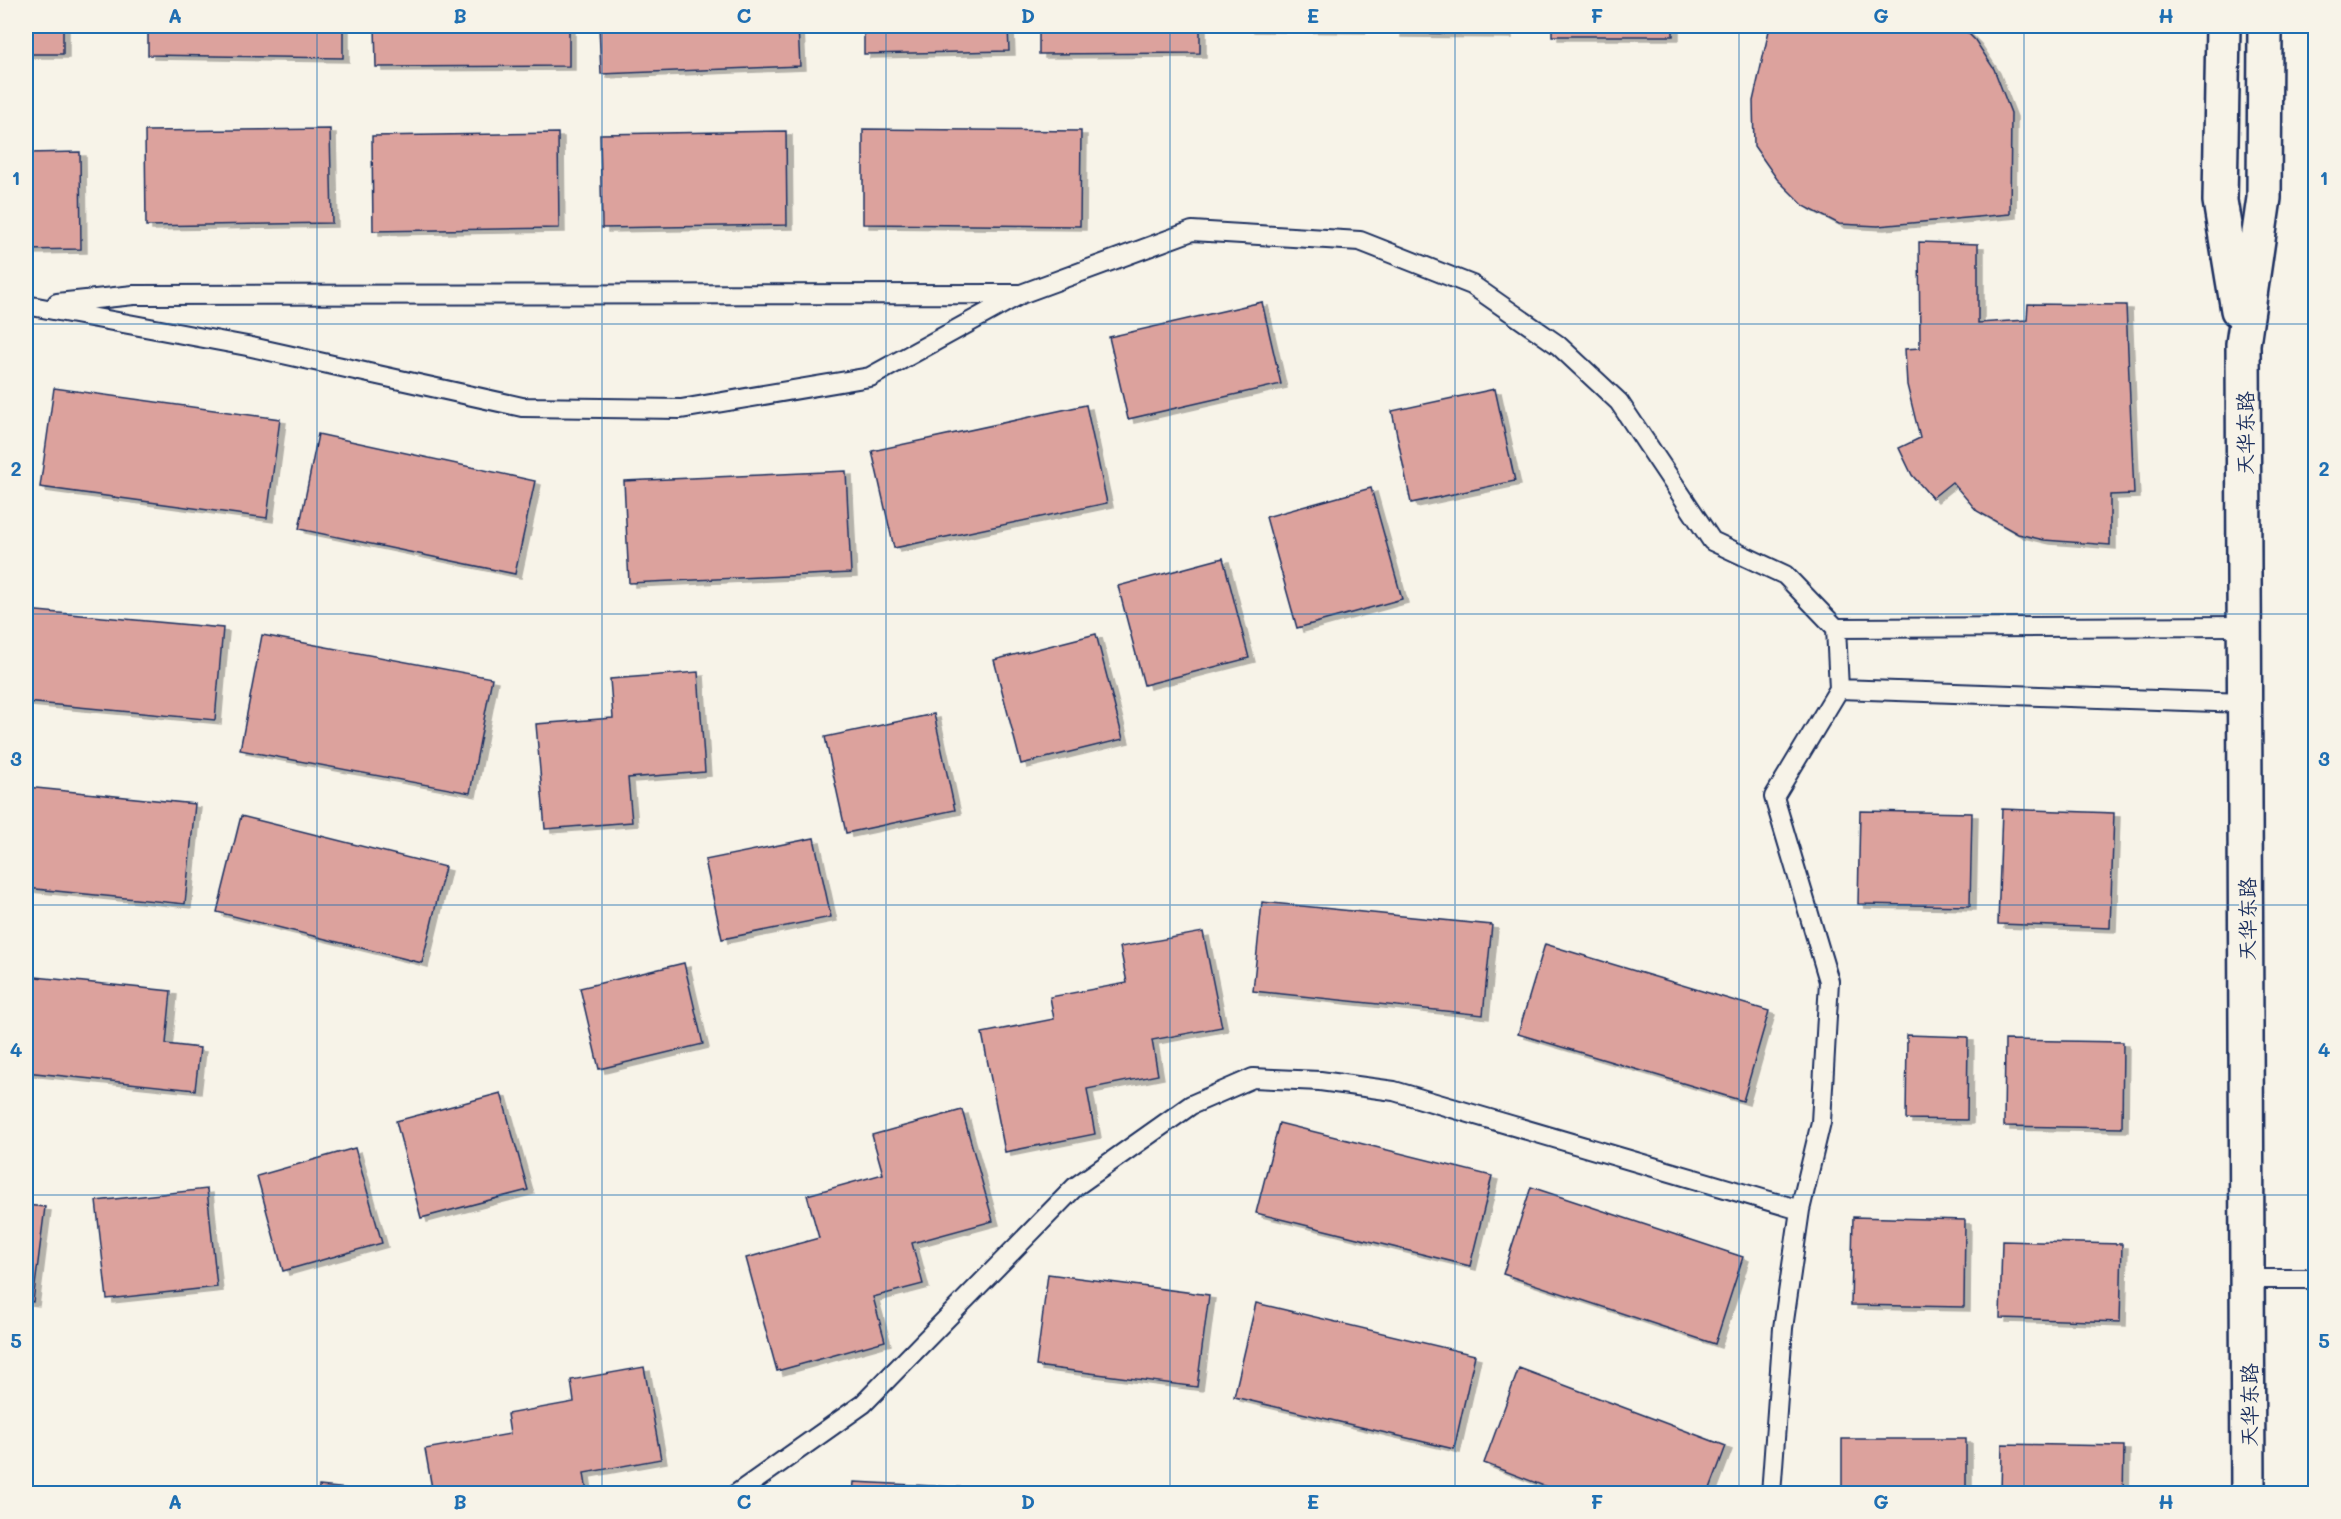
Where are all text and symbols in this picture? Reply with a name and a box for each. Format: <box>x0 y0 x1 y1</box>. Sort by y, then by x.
text: A <box>168 2 182 28</box>
text: B <box>453 2 467 28</box>
text: C <box>737 2 752 28</box>
text: D <box>1021 2 1035 28</box>
text: E <box>1307 2 1319 28</box>
text: F <box>1591 2 1604 28</box>
text: G <box>1873 2 1889 28</box>
text: H <box>2158 2 2174 28</box>
text: 1 <box>12 164 20 190</box>
text: 1 <box>2320 164 2328 190</box>
street label: 天华东路 <box>2231 391 2258 475</box>
text: 2 <box>10 455 22 481</box>
text: 2 <box>2318 455 2330 481</box>
text: 3 <box>10 745 22 771</box>
text: 3 <box>2318 745 2330 771</box>
street label: 天华东路 <box>2233 877 2260 961</box>
text: 4 <box>10 1036 23 1062</box>
text: 4 <box>2318 1036 2331 1062</box>
text: 5 <box>10 1327 22 1353</box>
text: 5 <box>2318 1327 2330 1353</box>
street label: 天华东路 <box>2235 1363 2262 1447</box>
text: A <box>168 1488 182 1514</box>
text: B <box>453 1488 467 1514</box>
text: C <box>737 1488 752 1514</box>
text: D <box>1021 1488 1035 1514</box>
text: E <box>1307 1488 1319 1514</box>
text: F <box>1591 1488 1604 1514</box>
text: G <box>1873 1488 1889 1514</box>
text: H <box>2158 1488 2174 1514</box>

